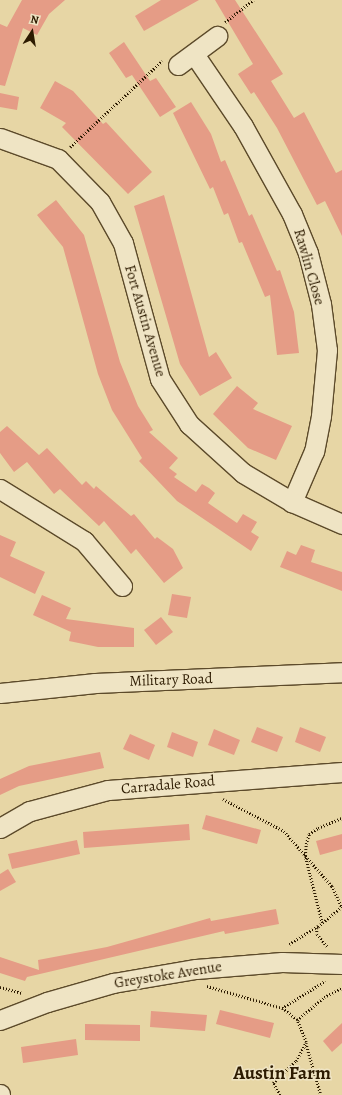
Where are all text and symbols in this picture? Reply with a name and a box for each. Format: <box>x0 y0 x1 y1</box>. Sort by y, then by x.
north arrow <box>12 12 52 52</box>
text: N <box>29 12 40 28</box>
street label: Rawlin Close <box>290 227 328 307</box>
street label: Fort Austin Avenue <box>120 263 170 379</box>
street label: Military Road <box>129 670 213 690</box>
street label: Carradale Road <box>120 772 216 798</box>
street label: Greystoke Avenue <box>113 958 223 992</box>
district label: Austin Farm <box>233 1063 331 1085</box>

